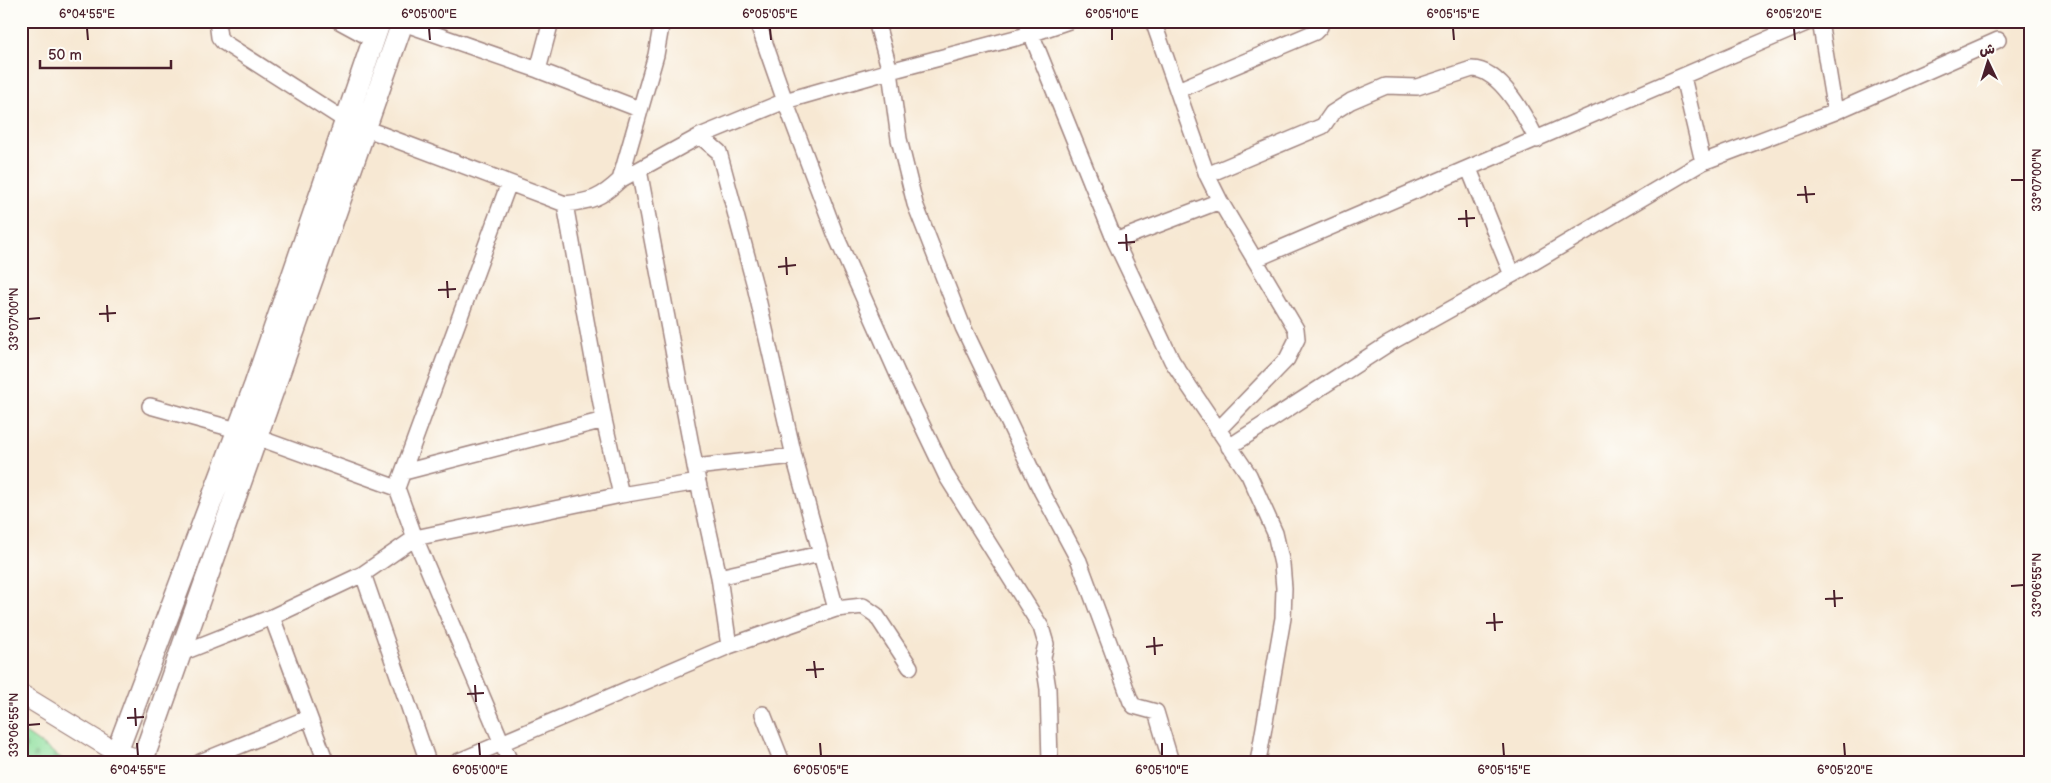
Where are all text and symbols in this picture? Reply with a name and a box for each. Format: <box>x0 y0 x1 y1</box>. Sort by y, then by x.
text: 6°04'55"E <box>59 7 115 22</box>
text: 6°05'00"E <box>401 7 457 22</box>
text: 6°05'05"E <box>742 7 798 22</box>
text: 6°05'10"E <box>1085 7 1139 22</box>
text: 6°05'15"E <box>1426 7 1480 22</box>
text: 6°05'20"E <box>1766 7 1822 22</box>
scale bar <box>40 38 171 70</box>
north arrow <box>1964 38 2014 88</box>
text: ش <box>1979 41 1995 59</box>
text: 50 m <box>48 46 82 65</box>
text: 33°07'00"N <box>2030 148 2045 212</box>
text: 33°07'00"N <box>7 287 22 351</box>
text: 33°06'55"N <box>2030 553 2045 617</box>
text: 33°06'55"N <box>7 693 22 757</box>
text: 6°04'55"E <box>110 763 166 778</box>
text: 6°05'00"E <box>452 763 508 778</box>
text: 6°05'05"E <box>793 763 849 778</box>
text: 6°05'10"E <box>1135 763 1189 778</box>
text: 6°05'15"E <box>1477 763 1531 778</box>
text: 6°05'20"E <box>1817 763 1873 778</box>

